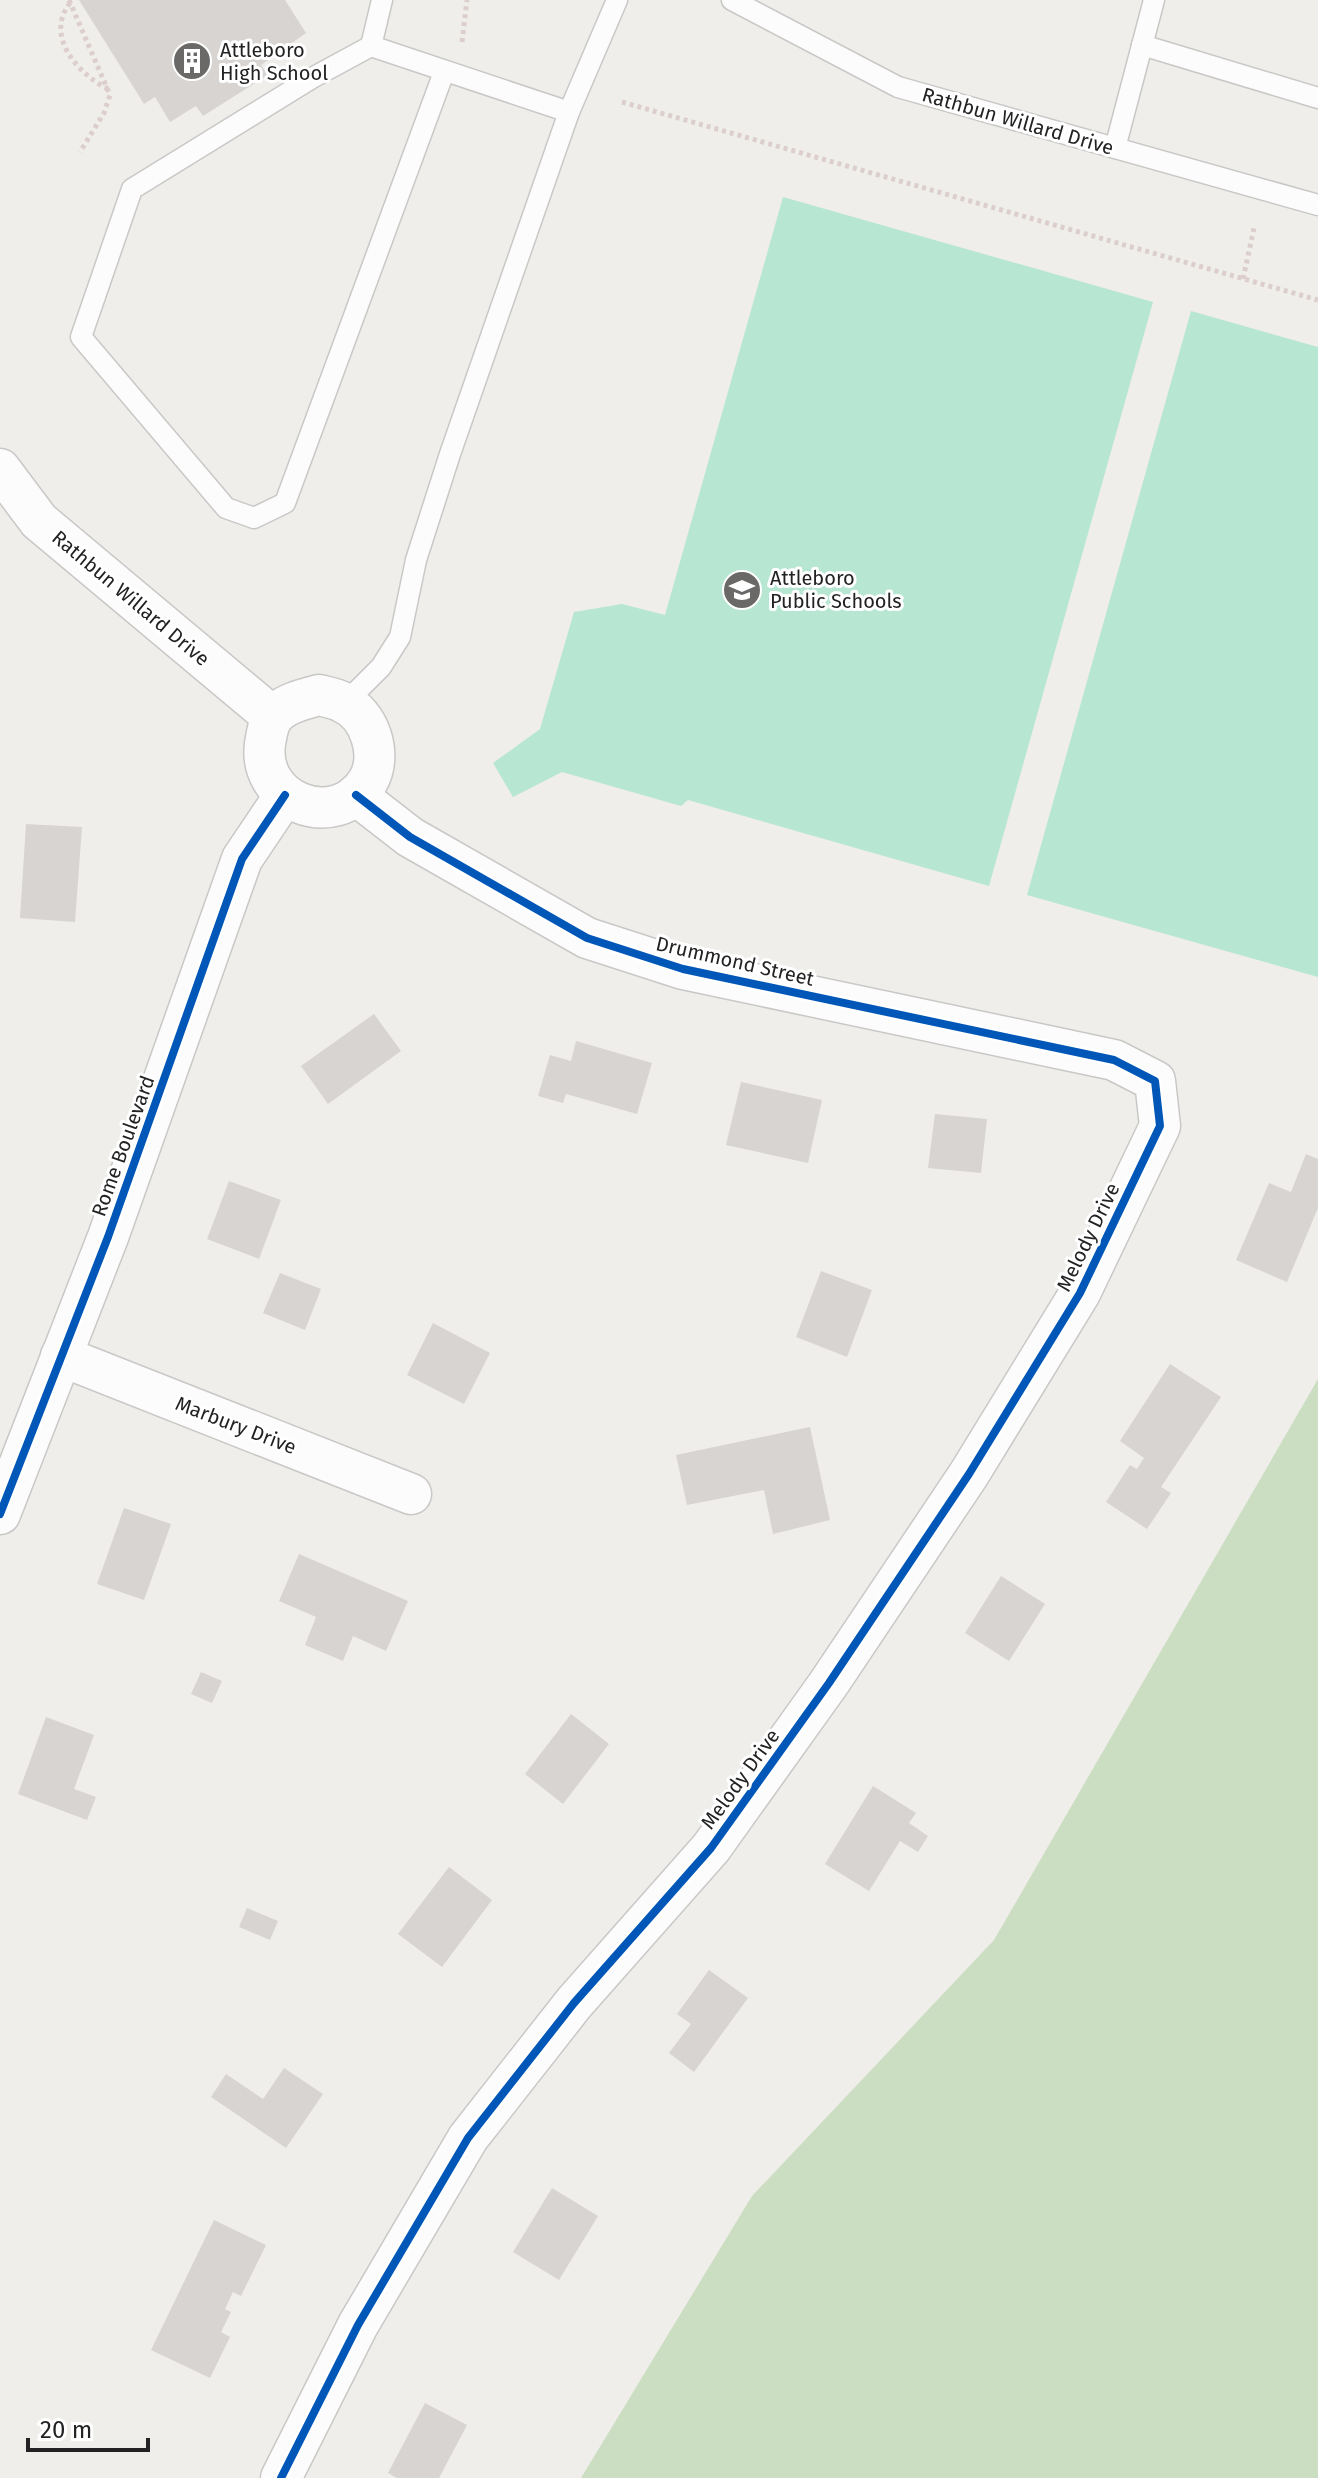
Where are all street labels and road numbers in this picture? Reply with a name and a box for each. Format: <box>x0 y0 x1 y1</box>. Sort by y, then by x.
street label: Rathbun Willard Drive <box>919 82 1117 160</box>
street label: Rathbun Willard Drive <box>47 525 215 671</box>
street label: Drummond Street <box>654 931 817 991</box>
street label: Rome Boulevard <box>86 1072 160 1220</box>
street label: Melody Drive <box>1051 1179 1125 1295</box>
street label: Marbury Drive <box>172 1391 300 1459</box>
street label: Melody Drive <box>696 1724 784 1834</box>

